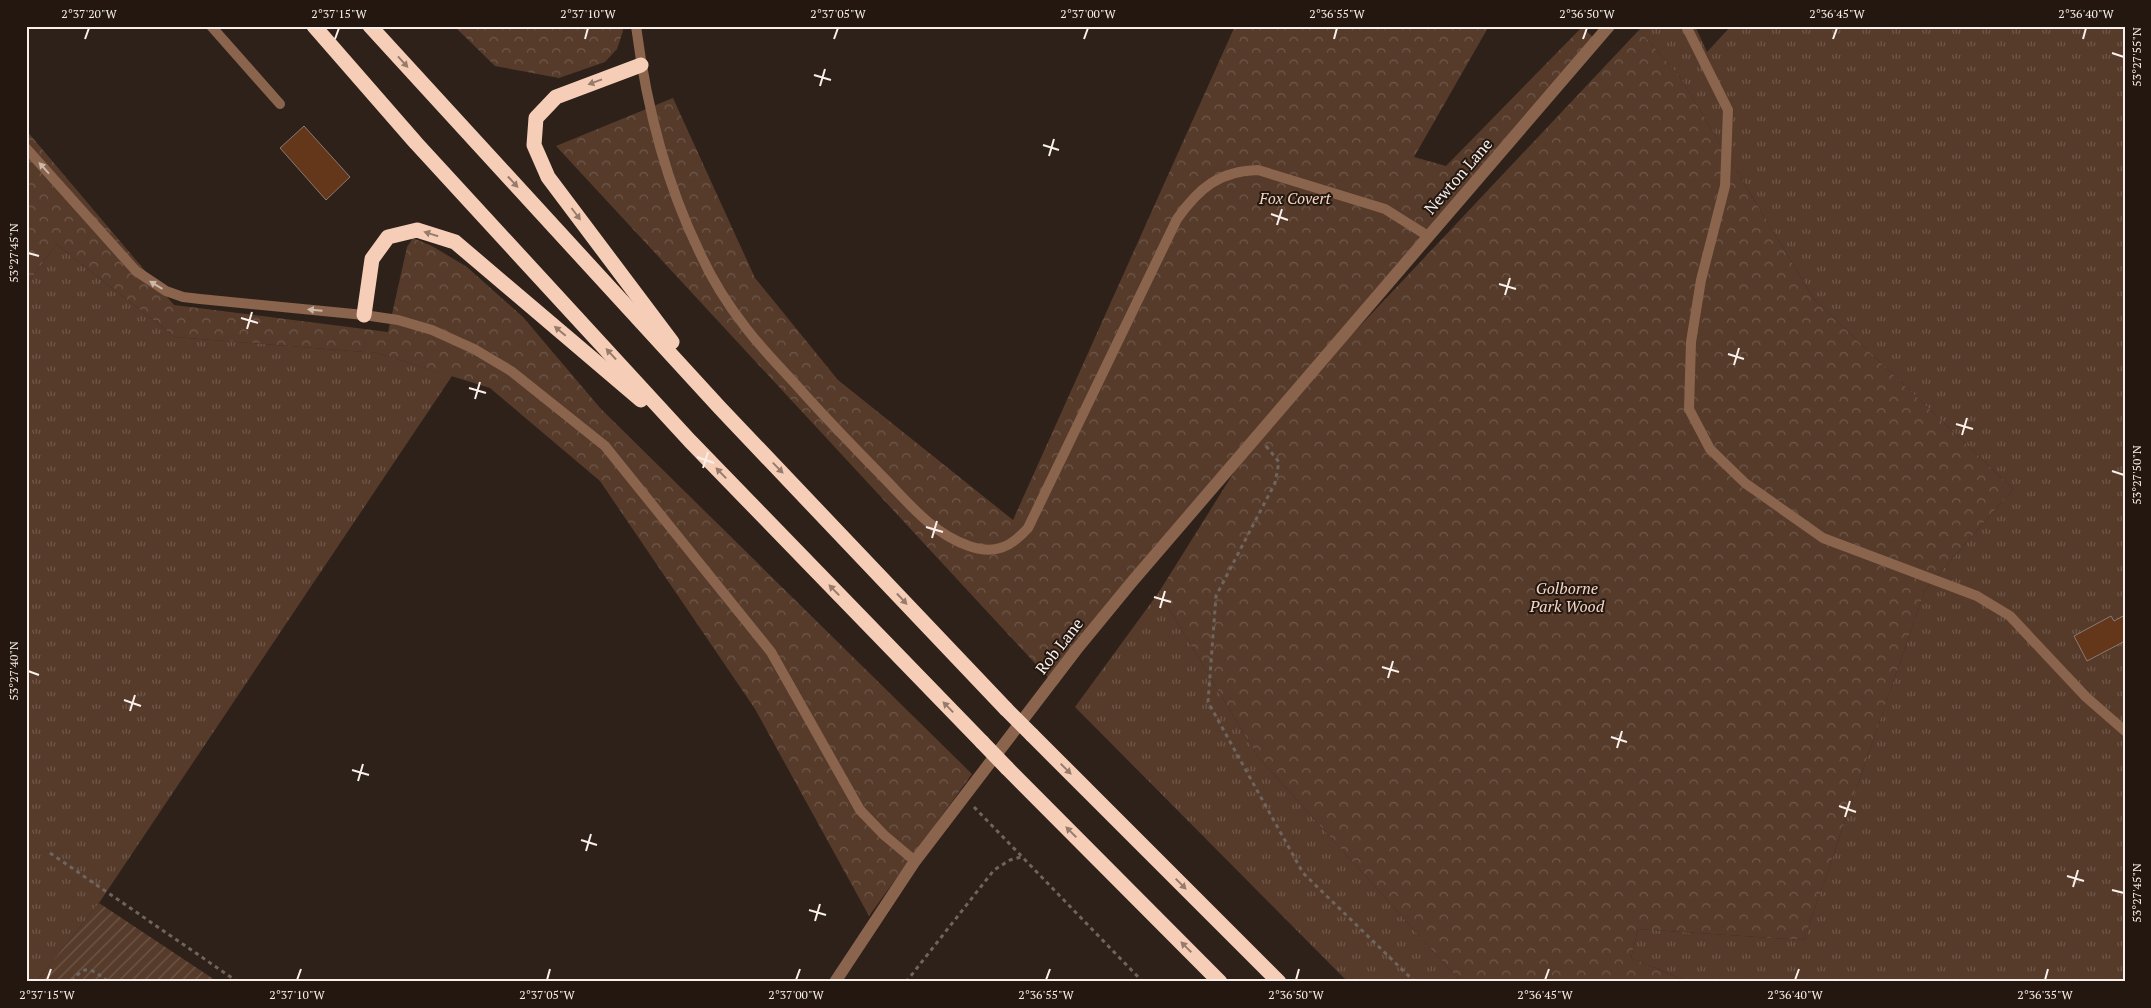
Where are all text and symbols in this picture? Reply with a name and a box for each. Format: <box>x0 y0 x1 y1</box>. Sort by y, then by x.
text: 2°37'20"W <box>61 6 118 21</box>
text: 2°37'15"W <box>311 6 368 21</box>
text: 2°37'10"W <box>560 6 617 21</box>
text: 2°37'05"W <box>810 6 867 21</box>
text: 2°37'00"W <box>1060 6 1117 21</box>
text: 2°36'55"W <box>1309 6 1366 21</box>
text: 2°36'50"W <box>1559 6 1616 21</box>
text: 2°36'45"W <box>1809 6 1866 21</box>
text: 2°36'40"W <box>2058 6 2115 21</box>
text: 53°27'55"N <box>2129 27 2144 87</box>
one-way arrow <box>397 56 408 69</box>
one-way arrow <box>588 79 603 86</box>
street label: Newton Lane <box>1419 133 1497 219</box>
one-way arrow <box>38 162 50 174</box>
one-way arrow <box>507 176 519 188</box>
park label: Fox Covert <box>1258 187 1331 209</box>
one-way arrow <box>571 207 581 221</box>
text: 53°27'45"N <box>6 223 21 283</box>
one-way arrow <box>423 230 438 238</box>
one-way arrow <box>149 280 163 290</box>
one-way arrow <box>307 306 323 314</box>
one-way arrow <box>553 325 566 336</box>
one-way arrow <box>605 348 616 361</box>
text: 53°27'50"N <box>2129 445 2144 505</box>
one-way arrow <box>772 462 784 474</box>
one-way arrow <box>715 468 727 480</box>
park label: Golborne Park Wood <box>1529 577 1605 617</box>
one-way arrow <box>829 584 841 596</box>
one-way arrow <box>896 592 908 604</box>
street label: Rob Lane <box>1030 613 1088 679</box>
text: 53°27'40"N <box>6 641 21 701</box>
one-way arrow <box>942 701 954 713</box>
one-way arrow <box>1060 763 1072 775</box>
one-way arrow <box>1065 826 1077 838</box>
text: 53°27'45"N <box>2129 863 2144 923</box>
one-way arrow <box>1175 878 1187 890</box>
one-way arrow <box>1180 941 1192 953</box>
text: 2°37'15"W <box>19 987 76 1002</box>
text: 2°37'10"W <box>269 987 326 1002</box>
text: 2°37'05"W <box>519 987 576 1002</box>
text: 2°37'00"W <box>768 987 825 1002</box>
text: 2°36'55"W <box>1018 987 1075 1002</box>
text: 2°36'50"W <box>1268 987 1325 1002</box>
text: 2°36'45"W <box>1517 987 1574 1002</box>
text: 2°36'40"W <box>1767 987 1824 1002</box>
text: 2°36'35"W <box>2017 987 2074 1002</box>

